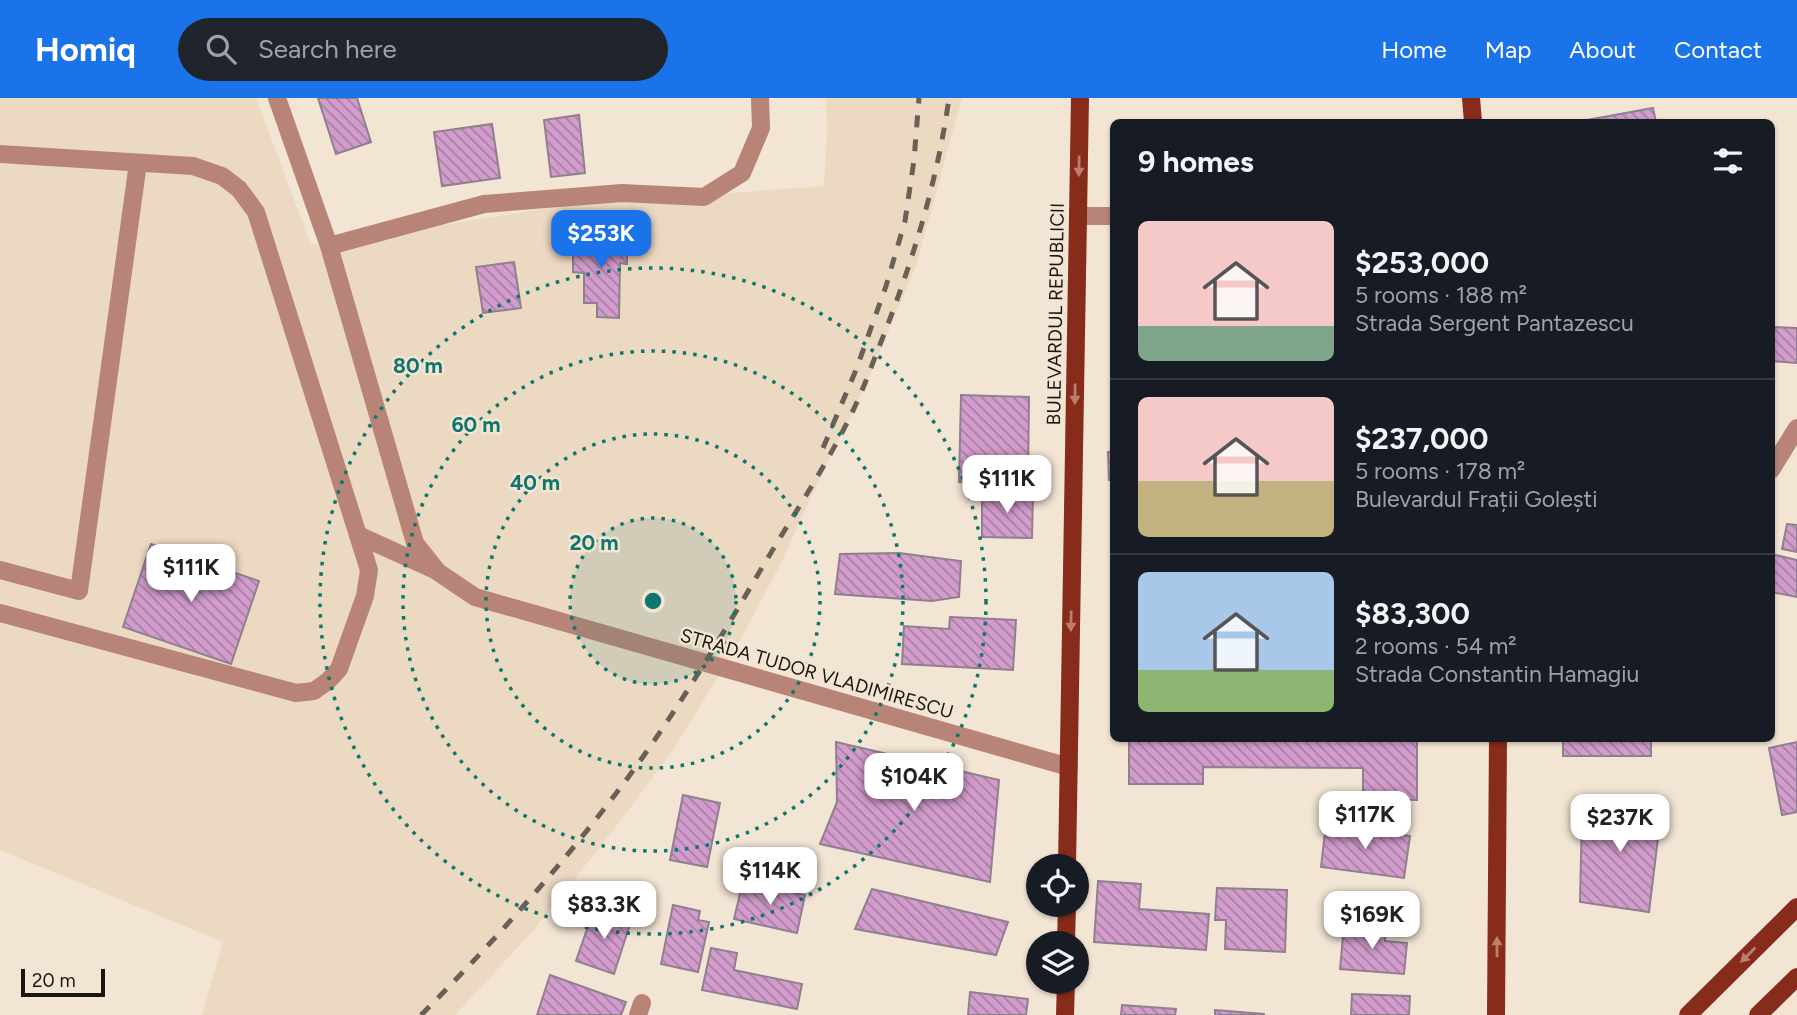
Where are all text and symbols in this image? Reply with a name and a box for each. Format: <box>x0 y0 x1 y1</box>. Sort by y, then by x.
search box <box>178 18 668 81</box>
text: Homiq <box>35 30 136 69</box>
icon: search <box>202 30 240 68</box>
text: Search here <box>258 33 397 65</box>
text: Home <box>1381 35 1447 64</box>
text: Map <box>1485 35 1531 64</box>
text: About <box>1569 35 1636 64</box>
text: Contact <box>1674 35 1762 64</box>
icon: filters <box>1709 142 1747 180</box>
text: 9 homes <box>1138 143 1254 180</box>
one-way arrow <box>1073 155 1085 177</box>
street label: BULEVARDUL REPUBLICII <box>1042 203 1069 425</box>
pin: $253K <box>552 211 650 270</box>
text: $253K <box>567 219 635 247</box>
text: $253,000 <box>1355 244 1489 281</box>
icon: home <box>1194 249 1278 333</box>
text: 5 rooms · 188 m² <box>1355 281 1527 309</box>
text: Strada Sergent Pantazescu <box>1355 309 1634 337</box>
text: 80 m <box>393 353 443 378</box>
one-way arrow <box>1069 383 1081 405</box>
text: 60 m <box>451 412 501 437</box>
text: $237,000 <box>1355 420 1488 457</box>
icon: home <box>1194 425 1278 509</box>
pin: $111K <box>958 456 1056 515</box>
text: 5 rooms · 178 m² <box>1355 457 1525 485</box>
text: $111K <box>978 464 1036 492</box>
text: 40 m <box>510 470 560 495</box>
text: Bulevardul Frații Golești <box>1355 485 1598 513</box>
text: 20 m <box>569 530 619 555</box>
pin: $111K <box>142 545 240 604</box>
text: $111K <box>162 553 220 581</box>
centre of rings <box>641 589 665 613</box>
text: $83,300 <box>1355 595 1470 632</box>
icon: home <box>1194 600 1278 684</box>
one-way arrow <box>1065 610 1077 632</box>
street label: STRADA TUDOR VLADIMIRESCU <box>678 623 956 724</box>
text: 2 rooms · 54 m² <box>1355 632 1517 660</box>
text: Strada Constantin Hamagiu <box>1355 660 1639 688</box>
pin: $104K <box>865 754 963 813</box>
text: $104K <box>880 762 948 790</box>
pin: $117K <box>1316 792 1414 851</box>
pin: $237K <box>1571 794 1669 854</box>
text: $117K <box>1335 800 1395 828</box>
text: $237K <box>1587 803 1653 831</box>
pin: $114K <box>721 848 819 907</box>
map controls <box>1026 854 1089 994</box>
button: locate <box>1026 854 1089 917</box>
text: $114K <box>739 856 801 884</box>
pin: $83.3K <box>547 882 661 941</box>
text: $83.3K <box>567 890 641 918</box>
pin: $169K <box>1323 892 1421 951</box>
text: $169K <box>1340 900 1404 928</box>
button: layers <box>1026 931 1089 994</box>
one-way arrow <box>1491 936 1503 958</box>
one-way arrow <box>1740 946 1757 963</box>
scale bar <box>21 966 105 998</box>
text: 20 m <box>32 969 76 992</box>

